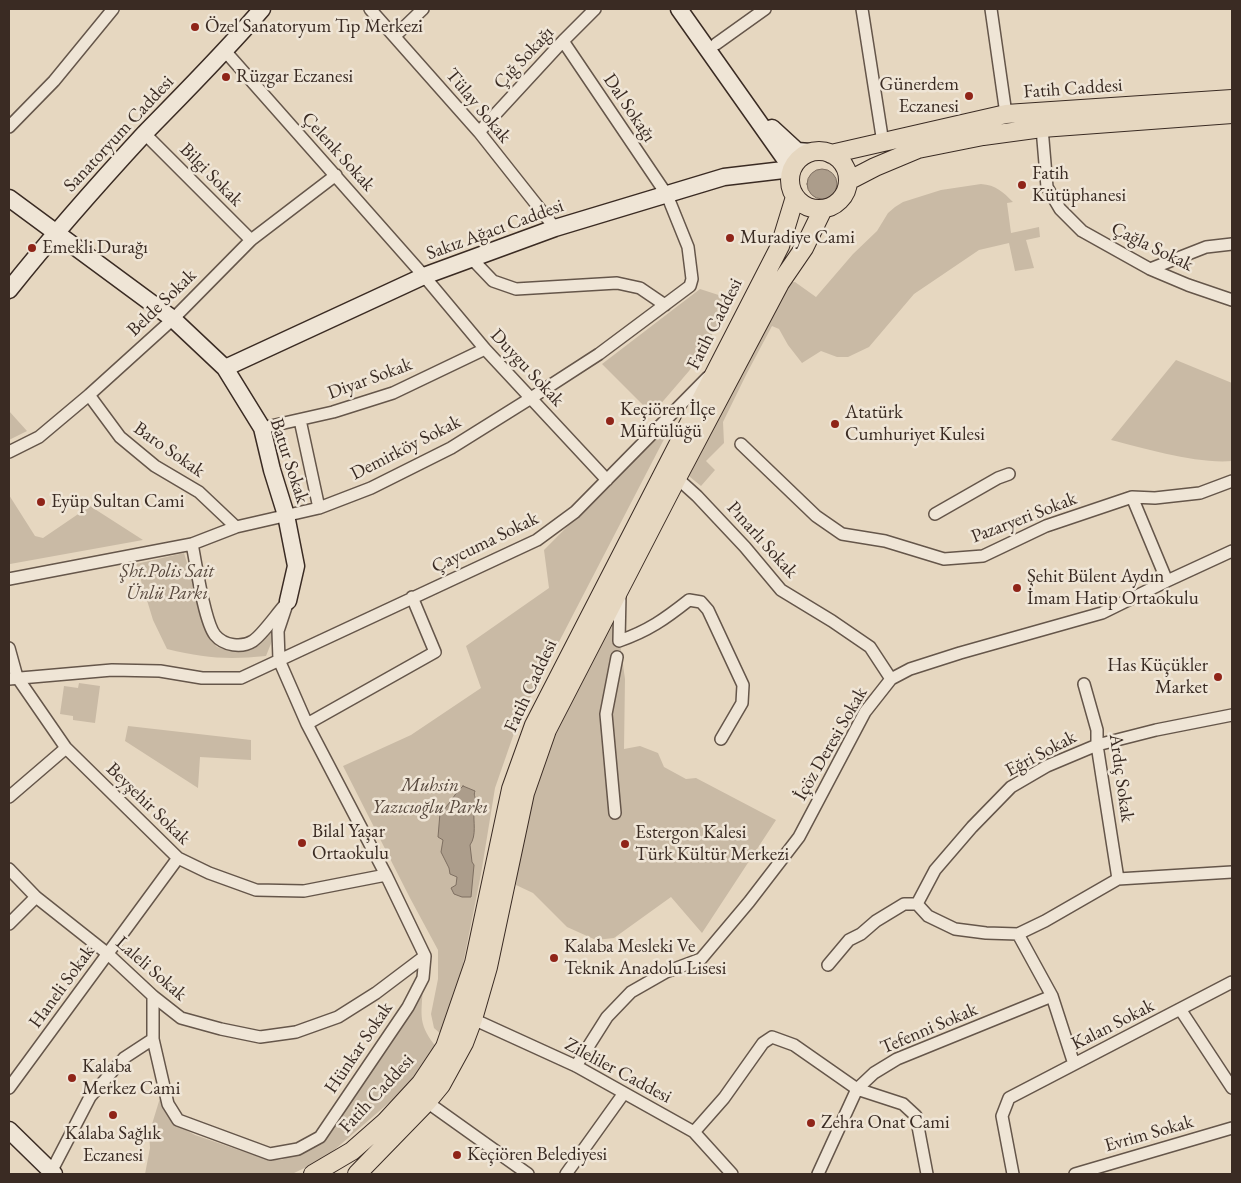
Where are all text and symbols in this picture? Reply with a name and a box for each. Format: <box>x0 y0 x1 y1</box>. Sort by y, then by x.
place label: Özel Sanatoryum Tıp Merkezi <box>205 16 423 38</box>
marker: Özel Sanatoryum Tıp Merkezi <box>189 21 201 33</box>
street label: Çığ Sokağı <box>489 22 559 94</box>
street label: Tülay Sokak <box>440 64 516 148</box>
place label: Rüzgar Eczanesi <box>236 66 353 88</box>
street label: Dal Sokağı <box>598 69 660 147</box>
street label: Sanatoryum Caddesi <box>59 71 179 197</box>
marker: Rüzgar Eczanesi <box>220 71 232 83</box>
place label: Günerdem Eczanesi <box>880 74 959 118</box>
street label: Fatih Caddesi <box>1023 74 1123 104</box>
marker: Günerdem Eczanesi <box>963 90 975 102</box>
street label: Çelenk Sokak <box>296 108 380 196</box>
street label: Bilgi Sokak <box>174 138 248 212</box>
place label: Fatih Kütüphanesi <box>1032 163 1126 207</box>
marker: Fatih Kütüphanesi <box>1016 179 1028 191</box>
street label: Sakız Ağacı Caddesi <box>423 195 567 265</box>
street label: Çağla Sokak <box>1107 217 1197 277</box>
place label: Muradiye Cami <box>740 227 855 249</box>
marker: Muradiye Cami <box>724 232 736 244</box>
place label: Emekli Durağı <box>42 237 148 259</box>
marker: Emekli Durağı <box>26 242 38 254</box>
street label: Belde Sokak <box>123 264 201 342</box>
street label: Fatih Caddesi <box>682 275 748 373</box>
street label: Duygu Sokak <box>485 324 569 412</box>
street label: Diyar Sokak <box>325 353 415 405</box>
place label: Keçiören İlçe Müftülüğü <box>620 399 715 443</box>
place label: Atatürk Cumhuriyet Kulesi <box>845 402 985 446</box>
street label: Demirköy Sokak <box>347 410 465 486</box>
marker: Keçiören İlçe Müftülüğü <box>604 415 616 427</box>
street label: Batur Sokak <box>265 416 313 506</box>
street label: Baro Sokak <box>129 417 209 483</box>
marker: Atatürk Cumhuriyet Kulesi <box>829 418 841 430</box>
street label: Pazaryeri Sokak <box>968 487 1080 549</box>
place label: Eyüp Sultan Cami <box>51 491 184 513</box>
marker: Eyüp Sultan Cami <box>35 496 47 508</box>
street label: Pınarlı Sokak <box>722 497 802 583</box>
street label: Çaycuma Sokak <box>428 507 542 579</box>
park label: Şht.Polis Sait Ünlü Parkı <box>120 561 214 605</box>
place label: Şehit Bülent Aydın İmam Hatip Ortaokulu <box>1027 566 1199 610</box>
marker: Şehit Bülent Aydın İmam Hatip Ortaokulu <box>1011 582 1023 594</box>
street label: Fatih Caddesi <box>500 636 562 736</box>
place label: Has Küçükler Market <box>1107 655 1208 699</box>
marker: Has Küçükler Market <box>1212 671 1224 683</box>
street label: İçöz Deresi Sokak <box>789 683 873 805</box>
street label: Eğri Sokak <box>1002 726 1080 782</box>
street label: Ardıç Sokak <box>1104 733 1138 823</box>
street label: Beyşehir Sokak <box>101 758 195 850</box>
park label: Muhsin Yazıcıoğlu Parkı <box>372 775 488 819</box>
place label: Bilal Yaşar Ortaokulu <box>312 821 389 865</box>
place label: Estergon Kalesi Türk Kültür Merkezi <box>635 822 789 866</box>
marker: Bilal Yaşar Ortaokulu <box>296 837 308 849</box>
marker: Estergon Kalesi Türk Kültür Merkezi <box>619 838 631 850</box>
street label: Laleli Sokak <box>111 932 191 1006</box>
place label: Kalaba Mesleki Ve Teknik Anadolu Lisesi <box>564 936 726 980</box>
street label: Haneli Sokak <box>24 941 100 1033</box>
marker: Kalaba Mesleki Ve Teknik Anadolu Lisesi <box>548 952 560 964</box>
street label: Kalan Sokak <box>1068 994 1158 1056</box>
street label: Hünkar Sokak <box>320 998 398 1098</box>
street label: Tefenni Sokak <box>877 998 981 1060</box>
street label: Zileliler Caddesi <box>561 1033 675 1109</box>
street label: Fatih Caddesi <box>335 1050 419 1138</box>
place label: Kalaba Merkez Cami <box>82 1056 180 1100</box>
marker: Kalaba Merkez Cami <box>66 1072 78 1084</box>
marker: Kalaba Sağlık Eczanesi <box>107 1109 119 1121</box>
street label: Evrim Sokak <box>1102 1110 1196 1158</box>
place label: Zehra Onat Cami <box>821 1112 950 1134</box>
marker: Zehra Onat Cami <box>805 1117 817 1129</box>
place label: Kalaba Sağlık Eczanesi <box>65 1123 161 1167</box>
place label: Keçiören Belediyesi <box>467 1144 607 1166</box>
marker: Keçiören Belediyesi <box>451 1149 463 1161</box>

